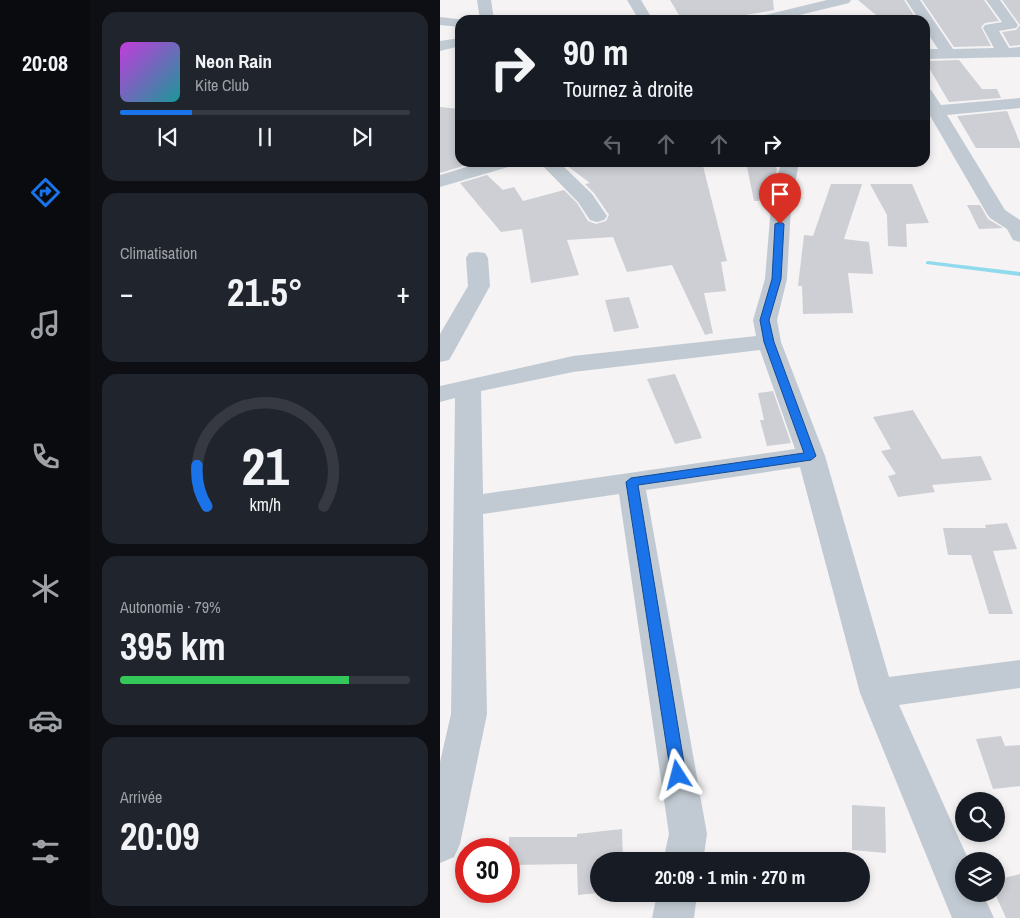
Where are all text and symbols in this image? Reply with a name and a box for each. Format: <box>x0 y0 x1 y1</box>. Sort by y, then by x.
text: 90 m <box>563 29 628 76</box>
icon: right <box>480 35 545 100</box>
text: 20:08 <box>22 48 68 78</box>
text: Neon Rain <box>195 48 272 74</box>
text: Kite Club <box>195 74 249 96</box>
text: Tournez à droite <box>563 74 693 104</box>
icon: previous <box>154 123 182 151</box>
icon: pause <box>251 123 279 151</box>
icon: next <box>348 123 376 151</box>
icon: left <box>599 130 627 158</box>
icon: ahead <box>652 130 680 158</box>
icon: ahead <box>705 130 733 158</box>
icon: right <box>758 130 786 158</box>
pin <box>759 173 801 224</box>
icon: directions <box>28 175 63 210</box>
icon: arrive <box>766 180 794 208</box>
text: Climatisation <box>120 242 197 264</box>
text: 21.5° <box>227 267 303 318</box>
text: − <box>120 274 133 312</box>
text: + <box>397 274 410 312</box>
icon: music <box>28 307 63 342</box>
text: 21 <box>241 431 289 501</box>
icon: phone <box>28 439 63 474</box>
text: km/h <box>249 493 281 517</box>
icon: climate <box>28 571 63 606</box>
text: Autonomie · 79% <box>120 596 221 618</box>
text: 395 km <box>120 621 226 672</box>
icon: car <box>28 703 63 738</box>
position arrow <box>651 748 703 800</box>
text: Arrivée <box>120 786 162 808</box>
map controls <box>955 792 1005 902</box>
button: search <box>955 792 1005 842</box>
text: 20:09 <box>120 811 200 862</box>
icon: filters <box>28 834 63 869</box>
speed limit sign: 30 <box>455 838 520 903</box>
button: layers <box>955 852 1005 902</box>
text: 20:09 · 1 min · 270 m <box>655 864 805 890</box>

